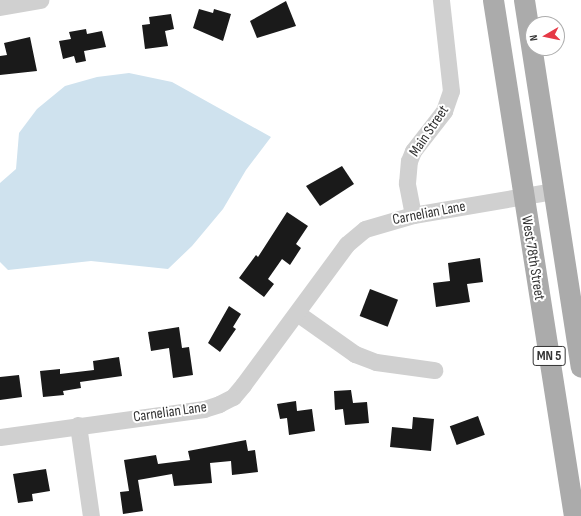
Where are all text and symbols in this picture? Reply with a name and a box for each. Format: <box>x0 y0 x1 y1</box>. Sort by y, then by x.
north arrow <box>525 16 565 56</box>
text: N <box>527 34 541 42</box>
street label: Main Street <box>405 102 453 160</box>
street label: Carnelian Lane <box>391 197 467 229</box>
street label: West 78th Street <box>517 214 549 302</box>
road number: MN 5 <box>532 344 566 368</box>
street label: Carnelian Lane <box>132 398 208 426</box>

